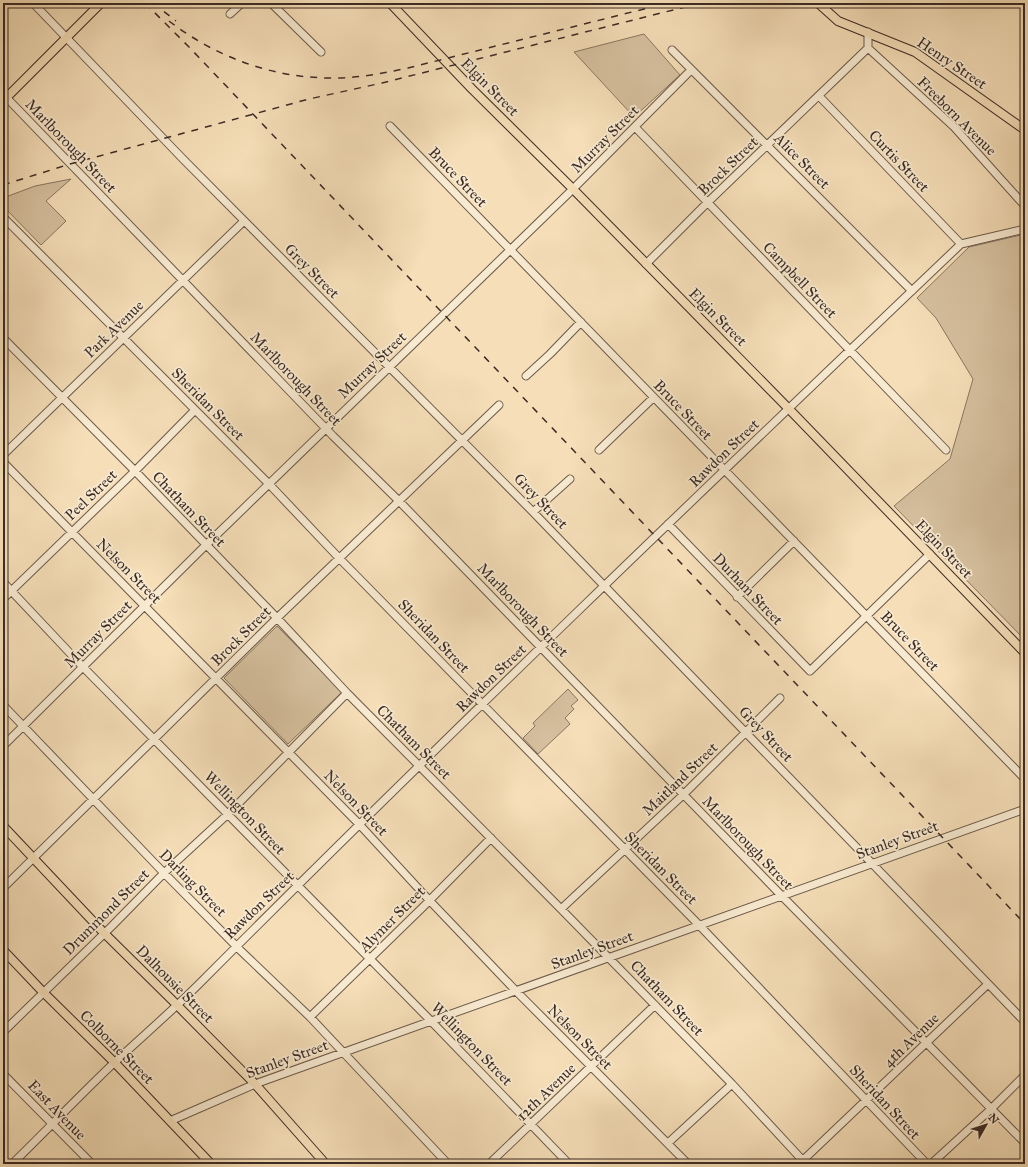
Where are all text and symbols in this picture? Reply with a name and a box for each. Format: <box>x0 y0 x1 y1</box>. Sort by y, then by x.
street label: Henry Street <box>914 33 991 93</box>
street label: Elgin Street <box>457 54 523 120</box>
street label: Freeborn Avenue <box>914 73 1000 159</box>
street label: Marlborough Street <box>22 95 121 197</box>
street label: Murray Street <box>567 101 643 177</box>
street label: Curtis Street <box>865 126 933 196</box>
street label: Alice Street <box>770 129 834 193</box>
street label: Brock Street <box>694 132 762 199</box>
street label: Bruce Street <box>425 143 492 211</box>
street label: Campbell Street <box>759 238 841 322</box>
street label: Grey Street <box>281 240 344 303</box>
street label: Elgin Street <box>685 284 751 350</box>
street label: Park Avenue <box>81 296 147 362</box>
street label: Murray Street <box>334 327 410 402</box>
street label: Marlborough Street <box>247 328 346 430</box>
street label: Sheridan Street <box>168 364 249 445</box>
street label: Bruce Street <box>650 376 717 444</box>
street label: Rawdon Street <box>685 415 763 491</box>
street label: Peel Street <box>61 465 121 524</box>
street label: Chatham Street <box>148 468 230 551</box>
street label: Grey Street <box>510 470 572 533</box>
street label: Elgin Street <box>912 516 977 583</box>
street label: Nelson Street <box>93 535 166 608</box>
street label: Durham Street <box>709 549 787 629</box>
street label: Marlborough Street <box>474 559 573 661</box>
street label: Sheridan Street <box>394 595 474 677</box>
street label: Murray Street <box>60 596 136 672</box>
street label: Brock Street <box>207 602 275 670</box>
street label: Bruce Street <box>877 607 944 675</box>
street label: Rawdon Street <box>452 640 530 716</box>
street label: Chatham Street <box>373 701 455 783</box>
street label: Grey Street <box>735 703 797 766</box>
street label: Maitland Street <box>639 738 722 819</box>
street label: Nelson Street <box>320 766 392 840</box>
street label: Wellington Street <box>201 768 290 859</box>
street label: Marlborough Street <box>699 792 798 894</box>
street label: Stanley Street <box>853 817 941 863</box>
street label: Sheridan Street <box>621 828 702 909</box>
street label: Darling Street <box>156 846 231 921</box>
street label: Drummond Street <box>59 865 153 959</box>
street label: Rawdon Street <box>220 867 298 943</box>
street label: Alymer Street <box>355 882 429 956</box>
street label: Stanley Street <box>548 927 636 973</box>
street label: Dalhousie Street <box>132 941 218 1027</box>
street label: Chatham Street <box>626 957 708 1040</box>
street label: Wellington Street <box>428 999 517 1090</box>
street label: Nelson Street <box>544 1001 617 1074</box>
street label: Colborne Street <box>76 1006 158 1088</box>
street label: 4th Avenue <box>879 1009 943 1071</box>
street label: Stanley Street <box>243 1036 331 1082</box>
street label: 12th Avenue <box>513 1059 579 1125</box>
street label: Sheridan Street <box>846 1061 925 1143</box>
street label: East Avenue <box>24 1076 90 1144</box>
north arrow <box>966 1105 1006 1145</box>
text: N <box>985 1111 1002 1127</box>

